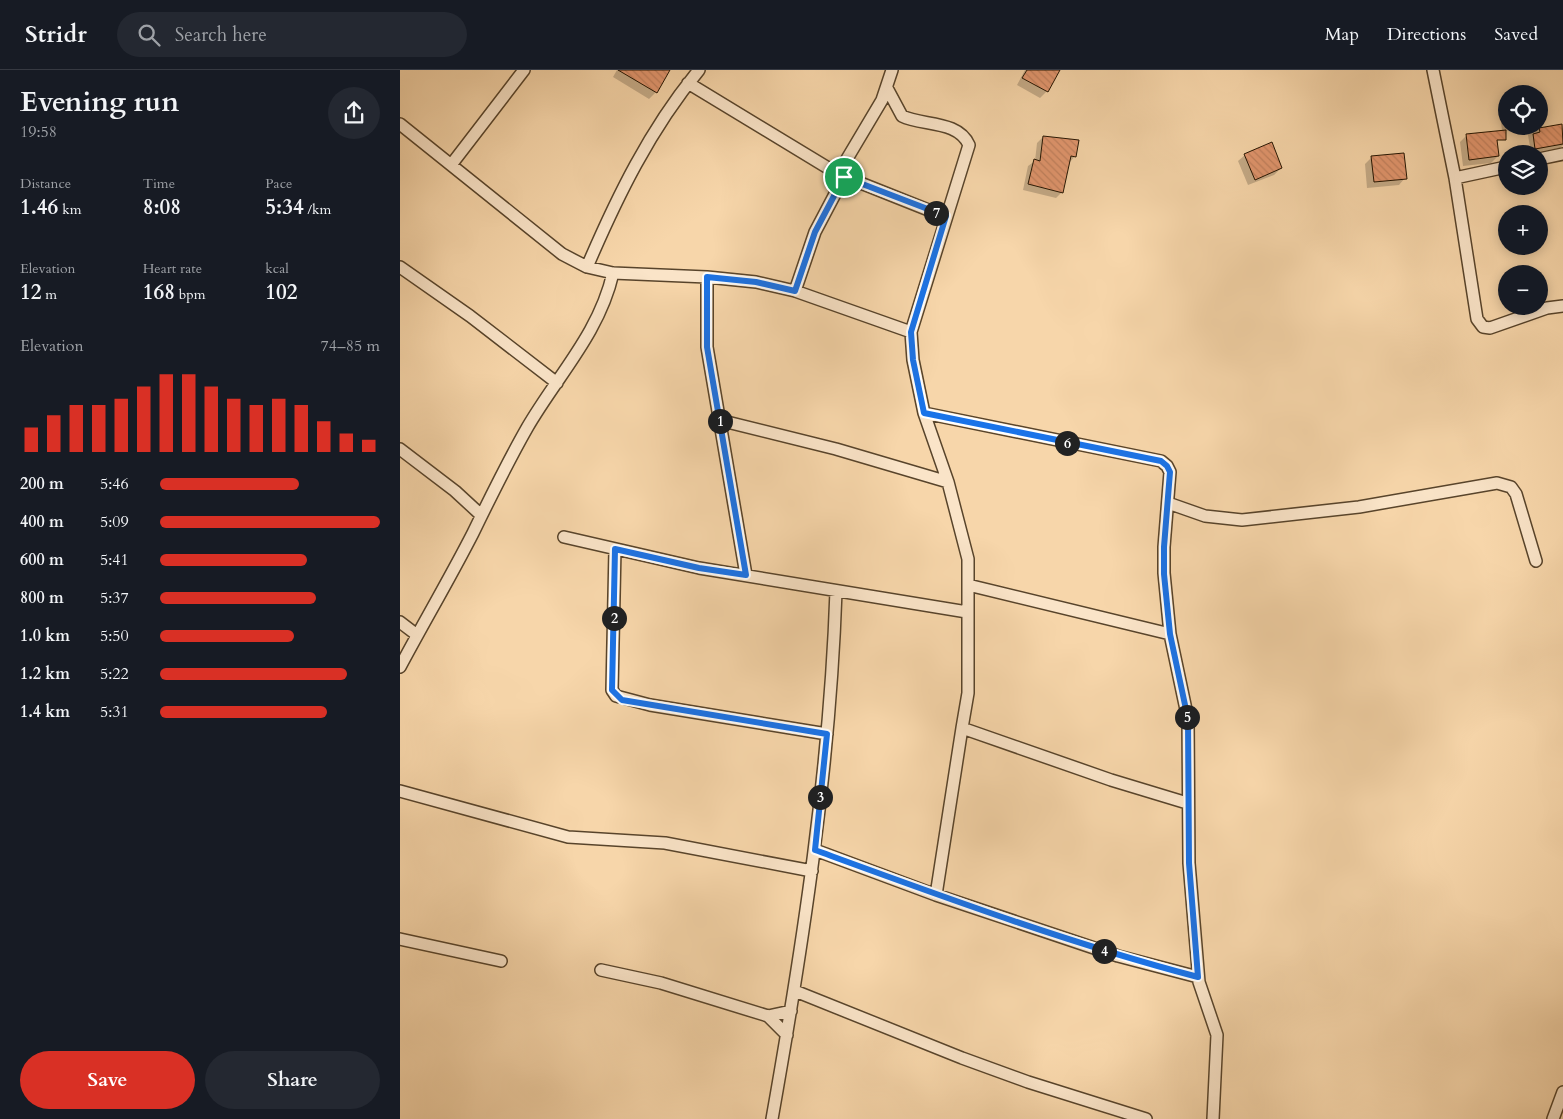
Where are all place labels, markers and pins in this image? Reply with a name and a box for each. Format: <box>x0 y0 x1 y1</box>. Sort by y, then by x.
pin <box>823 156 865 198</box>
pin: 7 <box>924 200 948 226</box>
pin: 1 <box>708 408 732 434</box>
pin: 6 <box>1054 430 1080 456</box>
pin: 2 <box>602 606 626 630</box>
pin: 5 <box>1174 704 1200 730</box>
pin: 3 <box>808 784 832 810</box>
pin: 4 <box>1092 938 1116 964</box>

